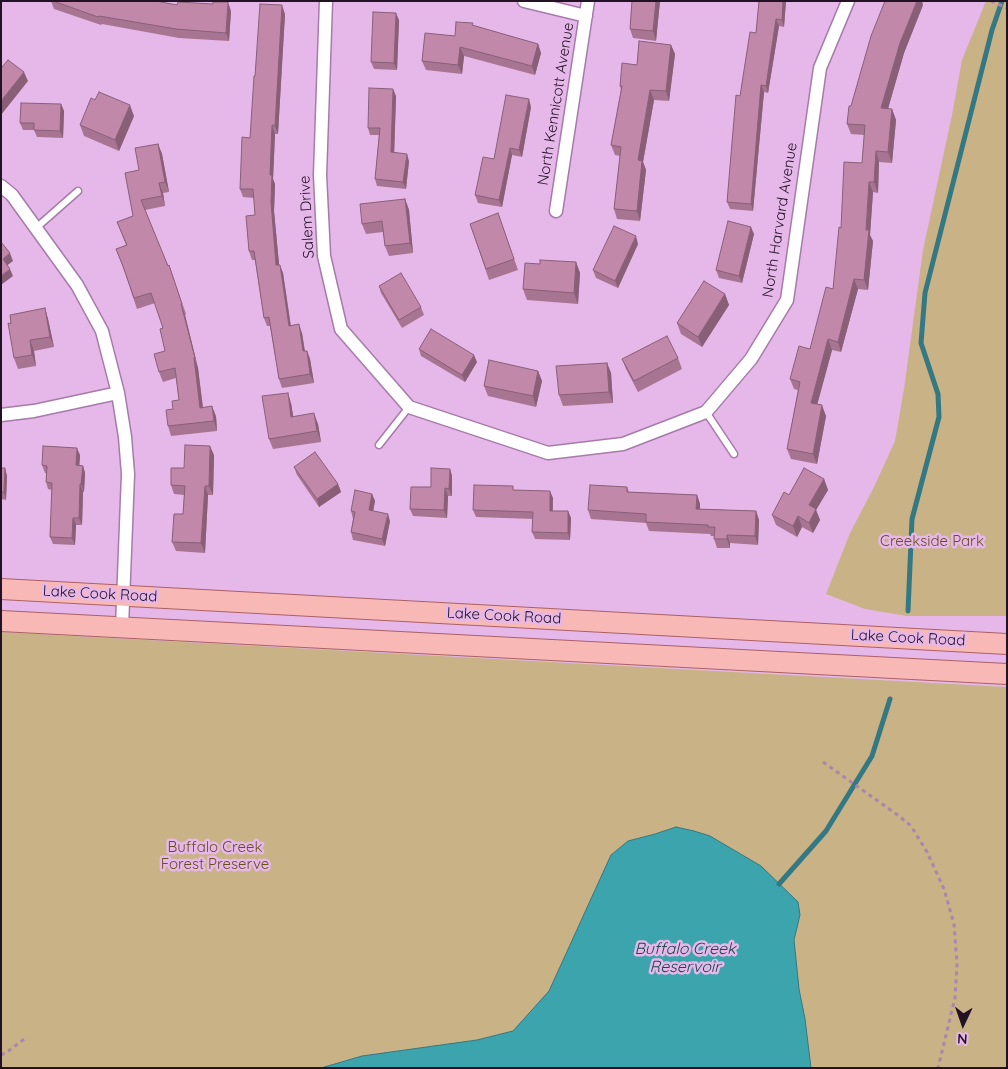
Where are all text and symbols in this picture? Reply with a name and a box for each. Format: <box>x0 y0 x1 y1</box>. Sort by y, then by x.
street label: North Kennicott Avenue <box>534 21 578 187</box>
street label: North Harvard Avenue <box>759 141 801 299</box>
street label: Salem Drive <box>296 175 318 259</box>
park label: Creekside Park <box>880 532 984 550</box>
street label: Lake Cook Road <box>42 582 158 606</box>
street label: Lake Cook Road <box>446 604 562 628</box>
street label: Lake Cook Road <box>850 626 966 650</box>
park label: Buffalo Creek Forest Preserve <box>161 838 269 873</box>
water label: Buffalo Creek Reservoir <box>634 939 736 977</box>
north arrow <box>938 999 988 1049</box>
text: N <box>957 1030 968 1048</box>

